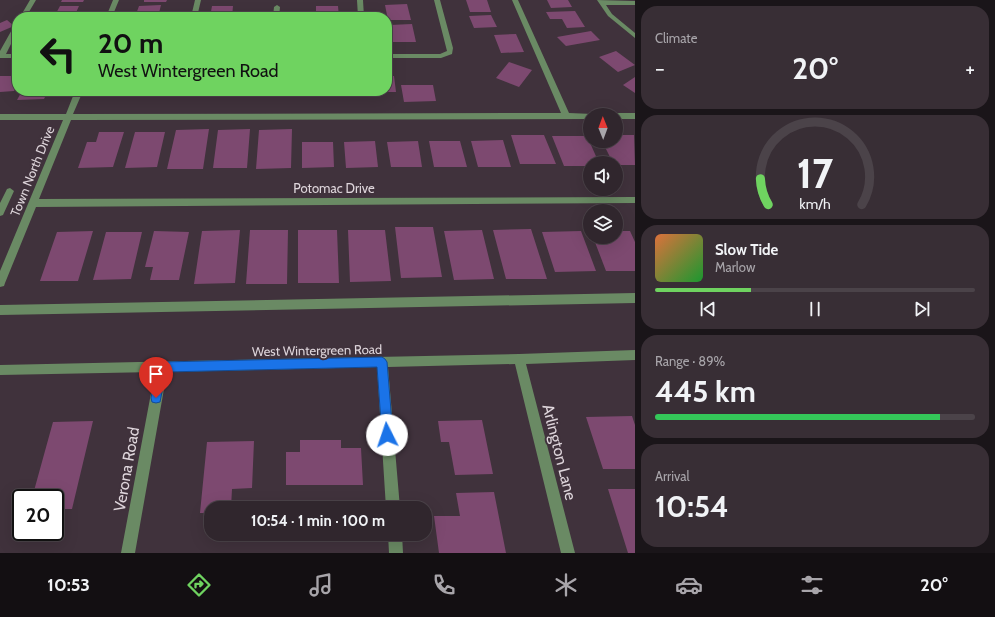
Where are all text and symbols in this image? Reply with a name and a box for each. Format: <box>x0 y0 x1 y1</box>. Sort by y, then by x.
text: 20 m <box>98 26 163 60</box>
icon: left <box>32 28 84 80</box>
text: Climate <box>655 30 697 46</box>
text: 20° <box>792 50 838 87</box>
text: − <box>655 55 665 82</box>
text: + <box>965 55 975 82</box>
text: West Wintergreen Road <box>98 60 279 82</box>
north arrow <box>583 108 623 148</box>
map controls <box>583 108 623 244</box>
street label: Town North Drive <box>7 123 58 219</box>
text: 17 <box>797 148 833 198</box>
button: sound <box>583 156 623 196</box>
street label: Potomac Drive <box>293 180 375 196</box>
text: km/h <box>799 195 831 213</box>
button: layers <box>583 204 623 244</box>
text: Slow Tide <box>715 241 778 259</box>
text: Marlow <box>715 259 755 275</box>
icon: previous <box>697 298 719 320</box>
icon: pause <box>804 298 826 320</box>
icon: next <box>911 298 933 320</box>
street label: West Wintergreen Road <box>252 341 382 359</box>
text: Range · 89% <box>655 353 725 369</box>
pin <box>139 357 173 398</box>
icon: arrive <box>145 363 167 385</box>
text: 445 km <box>655 373 756 410</box>
street label: Arlington Lane <box>538 402 581 502</box>
position arrow <box>366 414 408 456</box>
street label: Verona Road <box>110 425 143 513</box>
text: Arrival <box>655 468 690 484</box>
text: 10:54 <box>655 488 729 525</box>
speed limit sign: 20 <box>12 489 64 541</box>
text: 10:54 · 1 min · 100 m <box>251 512 385 530</box>
icon: directions <box>185 571 213 599</box>
icon: music <box>307 571 335 599</box>
icon: phone <box>430 571 458 599</box>
icon: climate <box>552 571 580 599</box>
icon: car <box>675 571 703 599</box>
icon: filters <box>798 571 826 599</box>
text: 10:53 <box>47 574 90 596</box>
text: 20° <box>920 574 948 596</box>

